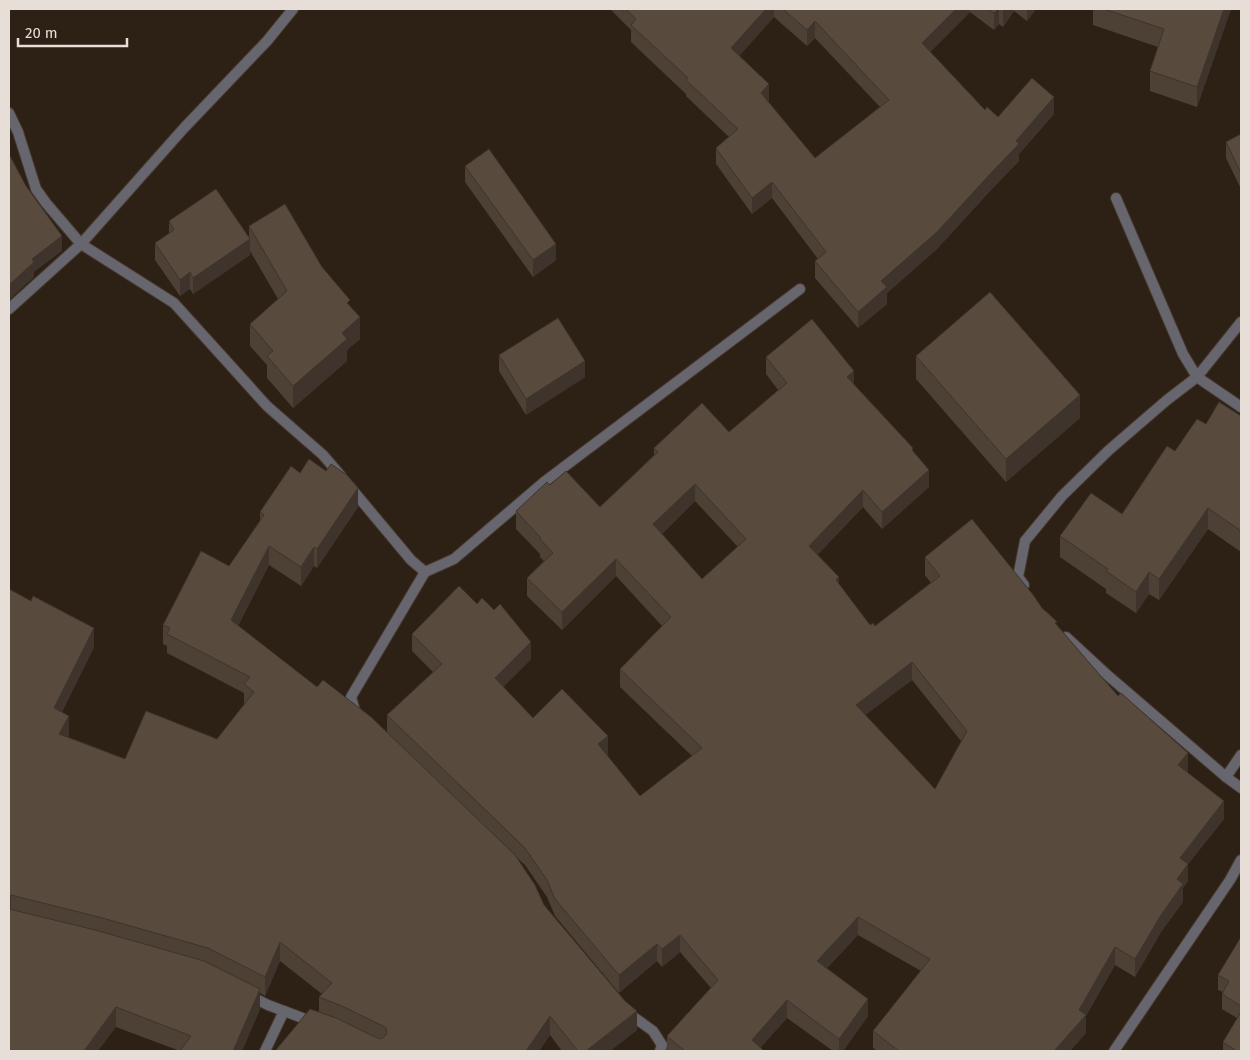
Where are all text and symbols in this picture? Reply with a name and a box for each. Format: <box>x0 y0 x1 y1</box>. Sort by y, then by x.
scale bar <box>18 15 126 47</box>
text: 20 m <box>25 24 58 42</box>

